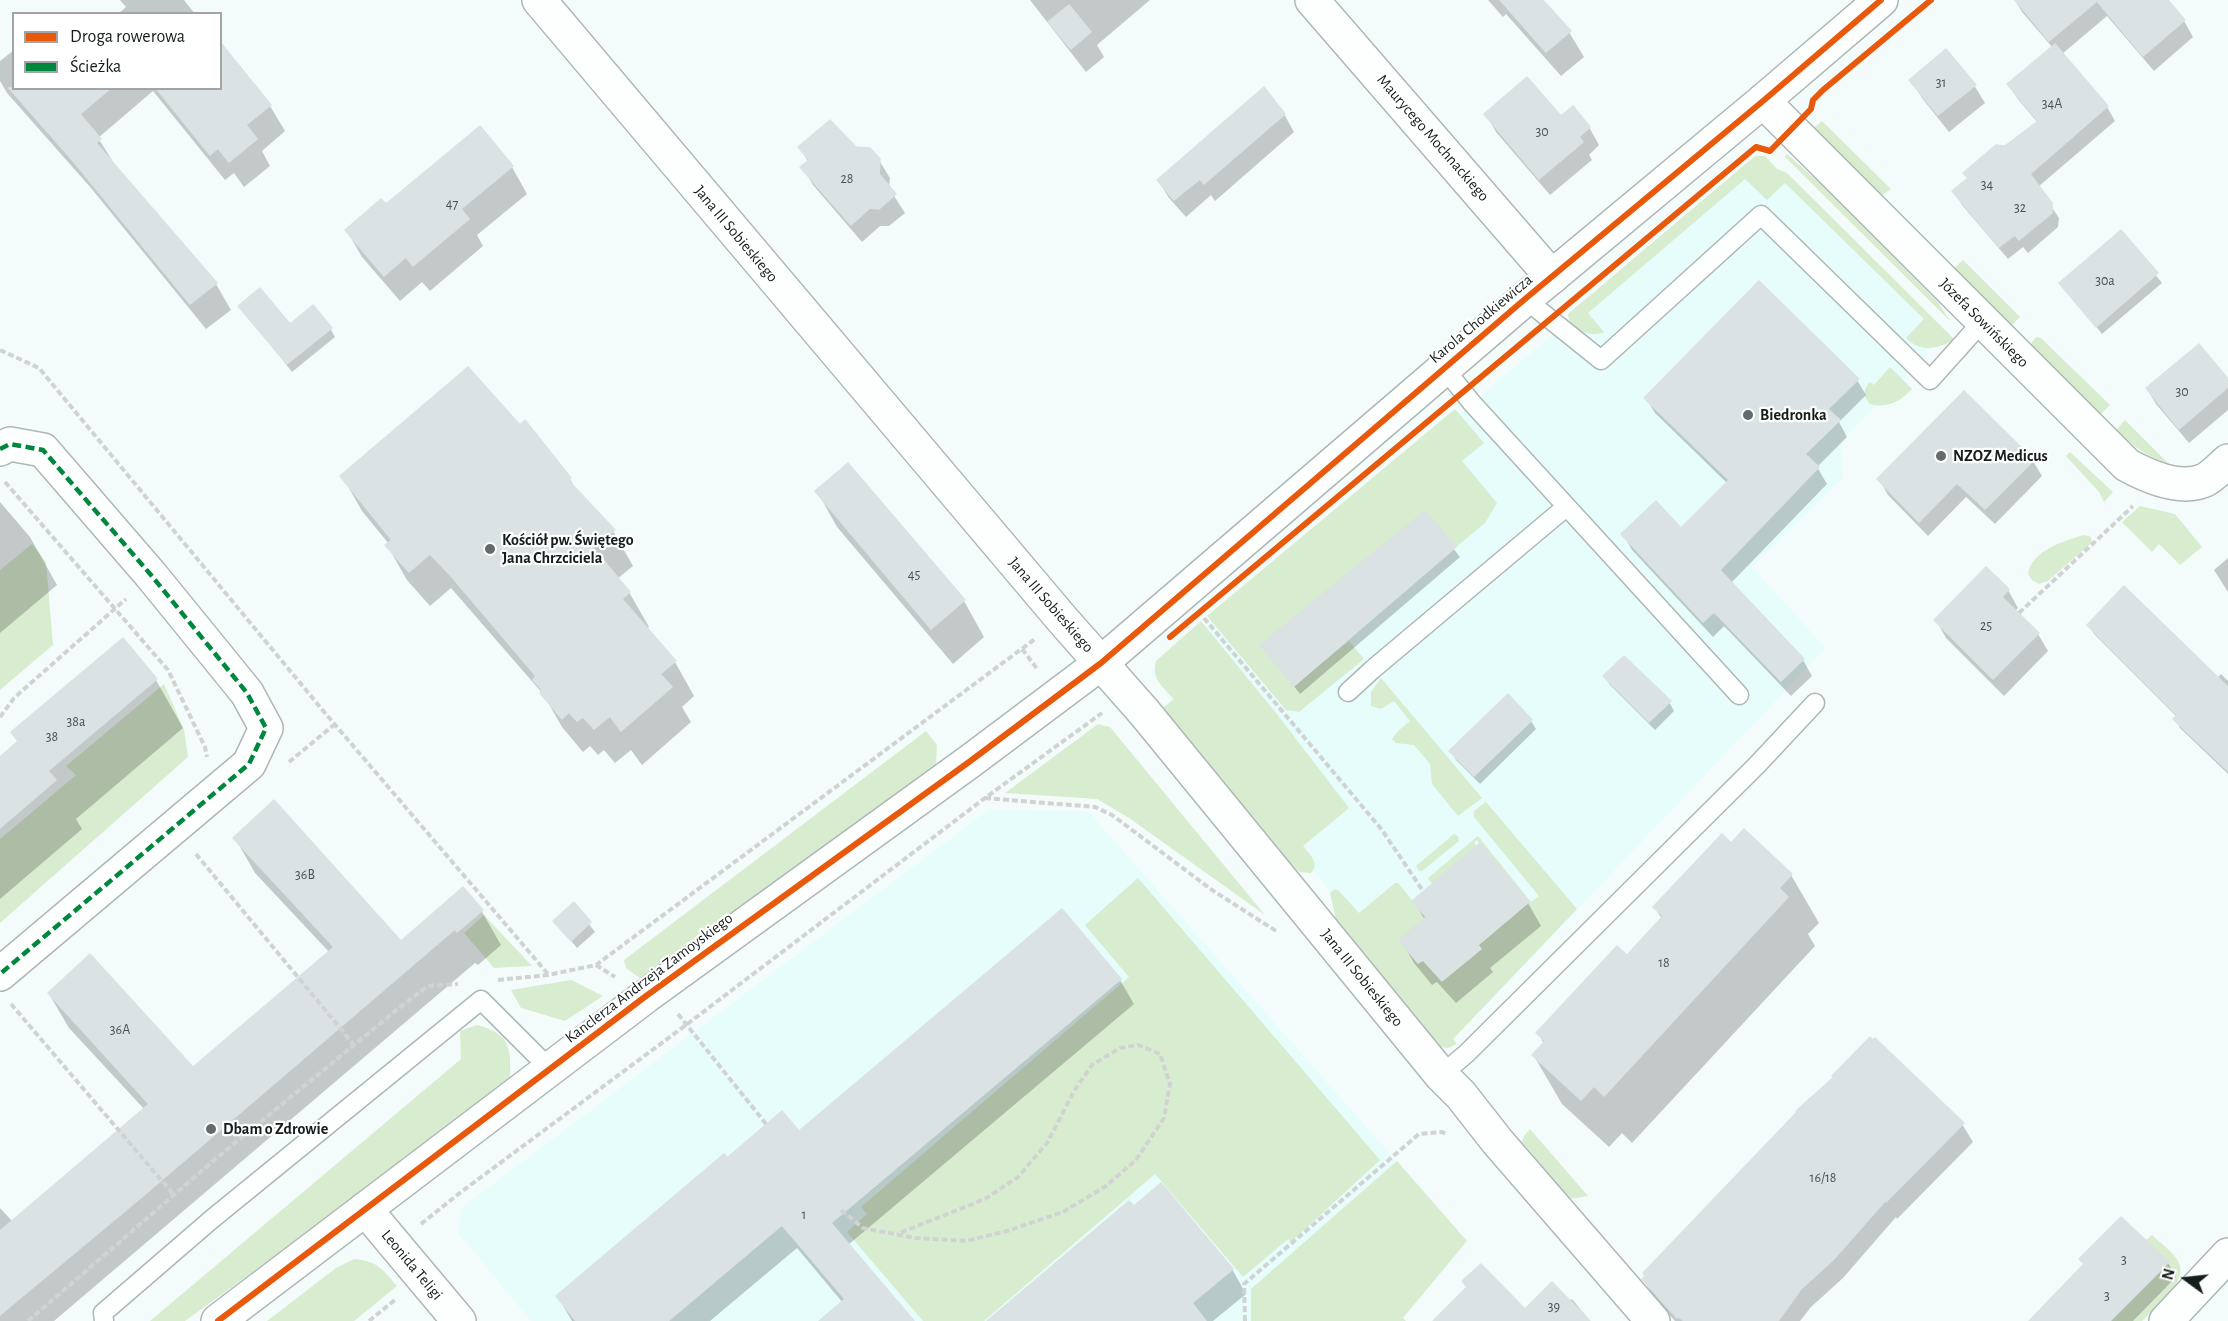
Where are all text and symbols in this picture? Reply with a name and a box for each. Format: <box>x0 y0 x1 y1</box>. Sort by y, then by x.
legend <box>12 12 222 90</box>
text: Droga rowerowa <box>70 28 185 46</box>
text: Ścieżka <box>70 58 121 76</box>
street label: Maurycego Mochnackiego <box>1373 71 1493 205</box>
house number: 31 <box>1936 75 1946 91</box>
house number: 34A <box>2042 96 2062 112</box>
house number: 30 <box>1535 124 1549 140</box>
house number: 28 <box>840 171 854 187</box>
house number: 34 <box>1981 177 1993 193</box>
street label: Jana III Sobieskiego <box>690 182 782 286</box>
house number: 47 <box>446 196 458 212</box>
house number: 32 <box>2014 200 2026 216</box>
street label: Karola Chodkiewicza <box>1425 270 1537 368</box>
house number: 30a <box>2095 273 2115 289</box>
street label: Józefa Sowińskiego <box>1935 274 2033 372</box>
house number: 30 <box>2175 384 2189 400</box>
place label: Biedronka <box>1760 405 1827 425</box>
marker: Biedronka <box>1741 408 1755 422</box>
place label: NZOZ Medicus <box>1953 446 2048 466</box>
marker: NZOZ Medicus <box>1934 449 1948 463</box>
place label: Kościół pw. Świętego Jana Chrzciciela <box>502 530 634 568</box>
marker: Kościół pw. Świętego Jana Chrzciciela <box>483 542 497 556</box>
street label: Jana III Sobieskiego <box>1004 553 1098 657</box>
house number: 45 <box>908 567 920 583</box>
house number: 25 <box>1980 618 1992 634</box>
house number: 38a <box>67 714 85 730</box>
house number: 38 <box>46 729 58 745</box>
house number: 36B <box>295 867 315 883</box>
street label: Kanclerza Andrzeja Zamoyskiego <box>561 909 737 1047</box>
street label: Jana III Sobieskiego <box>1317 925 1407 1031</box>
house number: 18 <box>1658 955 1670 971</box>
house number: 36A <box>110 1022 130 1038</box>
place label: Dbam o Zdrowie <box>223 1119 328 1139</box>
marker: Dbam o Zdrowie <box>204 1122 218 1136</box>
house number: 16/18 <box>1810 1170 1836 1186</box>
house number: 1 <box>802 1207 806 1223</box>
street label: Leonida Teligi <box>377 1226 447 1304</box>
north arrow <box>2156 1249 2216 1309</box>
house number: 3 <box>2121 1252 2127 1268</box>
text: N <box>2159 1267 2178 1282</box>
house number: 3 <box>2104 1288 2110 1304</box>
house number: 39 <box>1548 1299 1560 1315</box>

